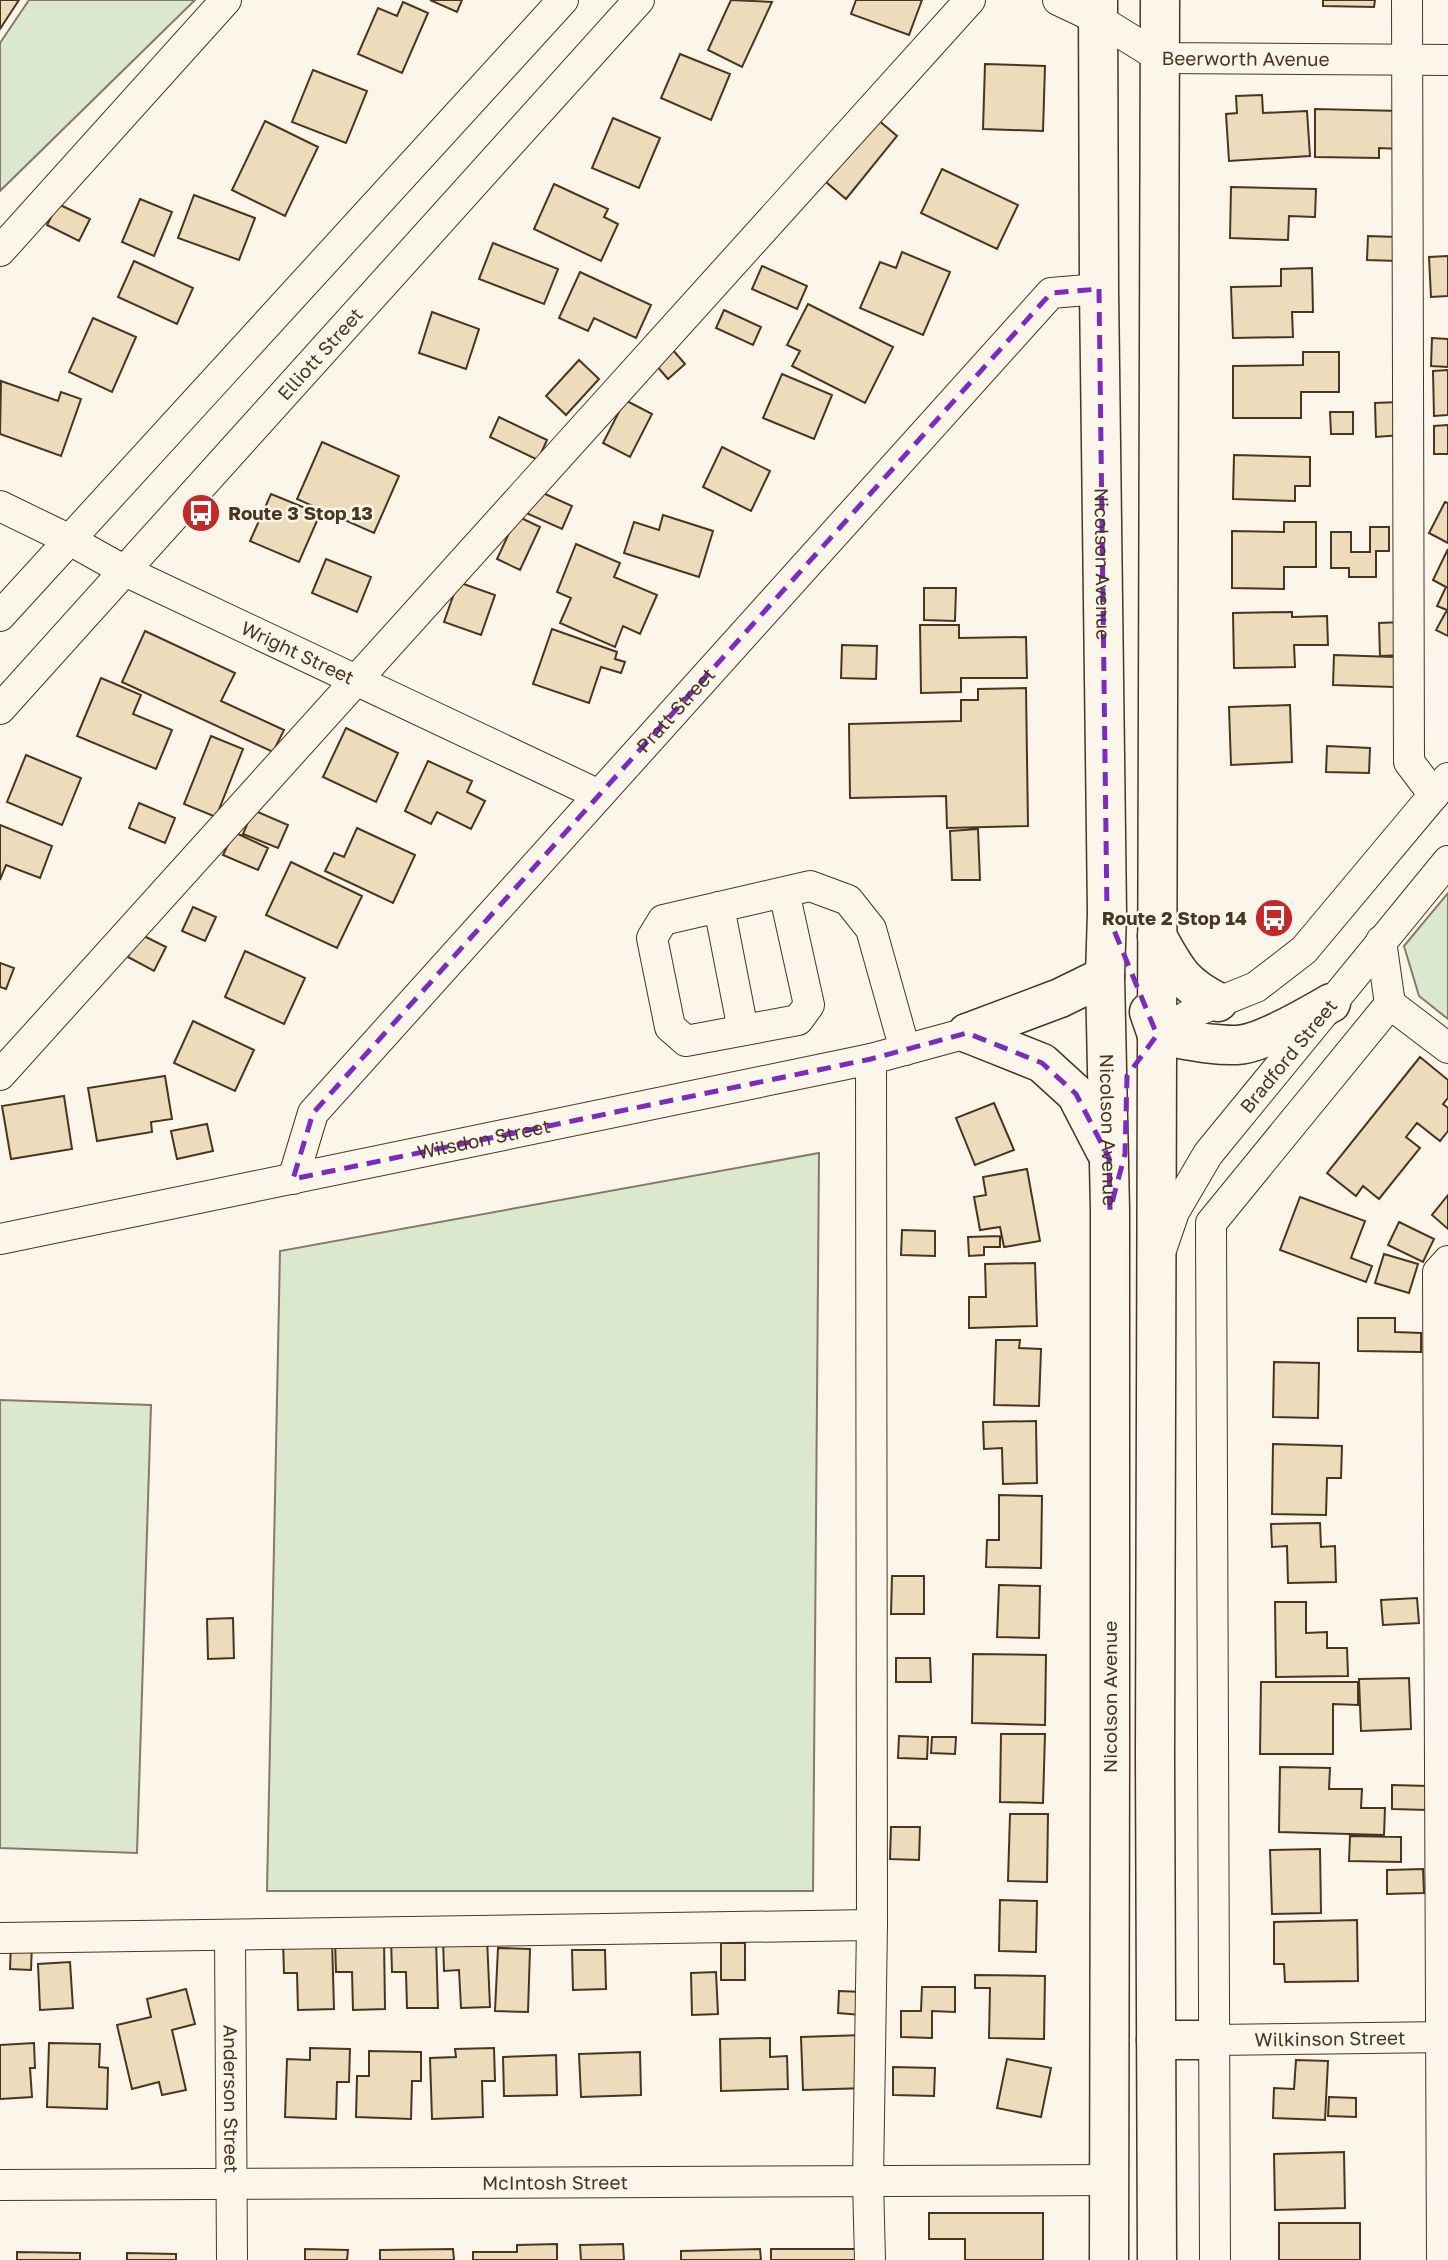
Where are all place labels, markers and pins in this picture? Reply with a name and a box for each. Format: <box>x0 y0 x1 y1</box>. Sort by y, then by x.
bus stop icon: Route 3 Stop 13 <box>180 492 222 534</box>
place label: Route 3 Stop 13 <box>228 501 373 524</box>
bus stop icon: Route 2 Stop 14 <box>1253 897 1295 939</box>
place label: Route 2 Stop 14 <box>1102 906 1247 929</box>

